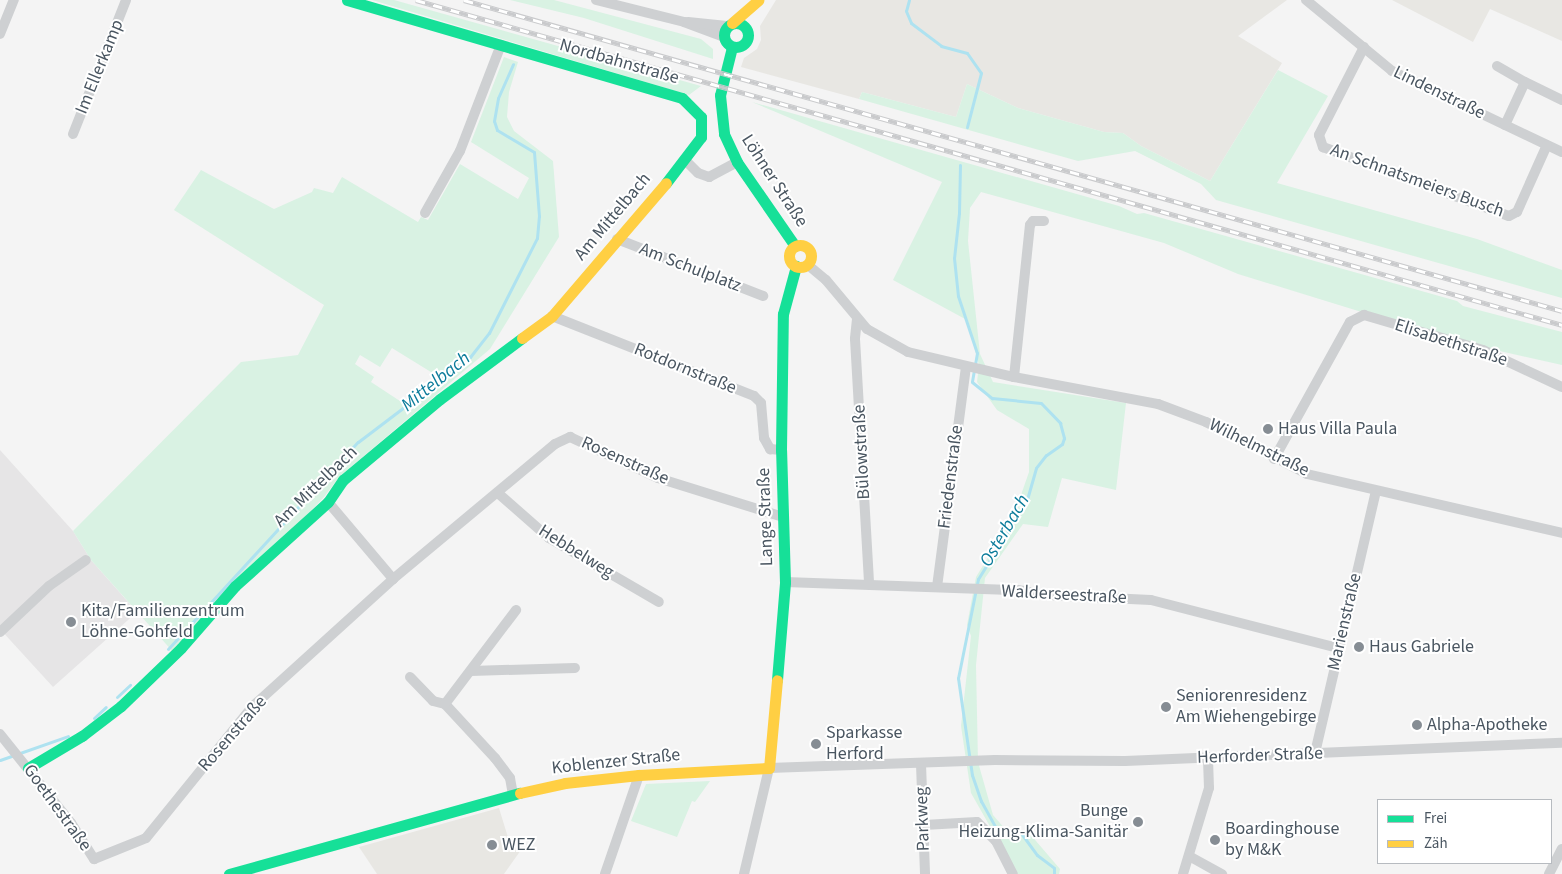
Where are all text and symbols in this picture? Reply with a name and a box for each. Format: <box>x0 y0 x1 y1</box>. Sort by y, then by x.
street label: Im Ellerkamp <box>71 17 129 117</box>
street label: Nordbahnstraße <box>557 35 681 89</box>
street label: Lindenstraße <box>1390 62 1488 124</box>
street label: Löhner Straße <box>736 131 812 231</box>
street label: An Schnatsmeiers Busch <box>1327 139 1507 223</box>
street label: Am Mittelbach <box>570 169 656 265</box>
street label: Am Schulplatz <box>636 239 744 297</box>
street label: Elisabethstraße <box>1392 315 1510 371</box>
street label: Rotdornstraße <box>631 339 739 399</box>
water label: Mittelbach <box>397 347 475 417</box>
street label: Bülowstraße <box>849 404 875 500</box>
street label: Wilhelmstraße <box>1205 414 1313 482</box>
place label: Haus Villa Paula <box>1278 418 1397 440</box>
marker: Haus Villa Paula <box>1262 423 1274 435</box>
street label: Friedenstraße <box>934 424 968 530</box>
street label: Rosenstraße <box>578 432 672 490</box>
street label: Am Mittelbach <box>270 442 362 532</box>
street label: Lange Straße <box>753 467 779 567</box>
water label: Osterbach <box>975 491 1035 571</box>
street label: Hebbelweg <box>534 520 618 584</box>
street label: Marienstraße <box>1323 571 1367 673</box>
street label: Walderseestraße <box>1001 581 1127 609</box>
place label: Kita/Familienzentrum Löhne-Gohfeld <box>81 601 245 644</box>
marker: Kita/Familienzentrum Löhne-Gohfeld <box>65 616 77 628</box>
place label: Haus Gabriele <box>1369 636 1474 658</box>
marker: Haus Gabriele <box>1353 641 1365 653</box>
place label: Seniorenresidenz Am Wiehengebirge <box>1176 686 1316 729</box>
street label: Rosenstraße <box>194 692 272 776</box>
marker: Seniorenresidenz Am Wiehengebirge <box>1160 701 1172 713</box>
place label: Alpha-Apotheke <box>1427 714 1547 736</box>
marker: Alpha-Apotheke <box>1411 719 1423 731</box>
place label: Sparkasse Herford <box>826 723 902 766</box>
marker: Sparkasse Herford <box>810 738 822 750</box>
street label: Herforder Straße <box>1197 743 1323 769</box>
street label: Koblenzer Straße <box>551 745 681 779</box>
street label: Goethestraße <box>18 760 96 856</box>
street label: Parkweg <box>911 786 935 852</box>
legend <box>1377 799 1552 864</box>
place label: Bunge Heizung-Klima-Sanitär <box>958 801 1128 844</box>
text: Frei <box>1424 808 1447 829</box>
marker: Bunge Heizung-Klima-Sanitär <box>1132 816 1144 828</box>
place label: Boardinghouse by M&K <box>1225 819 1339 862</box>
text: Zäh <box>1424 833 1448 854</box>
place label: WEZ <box>502 834 535 856</box>
marker: Boardinghouse by M&K <box>1209 834 1221 846</box>
marker: WEZ <box>486 839 498 851</box>

